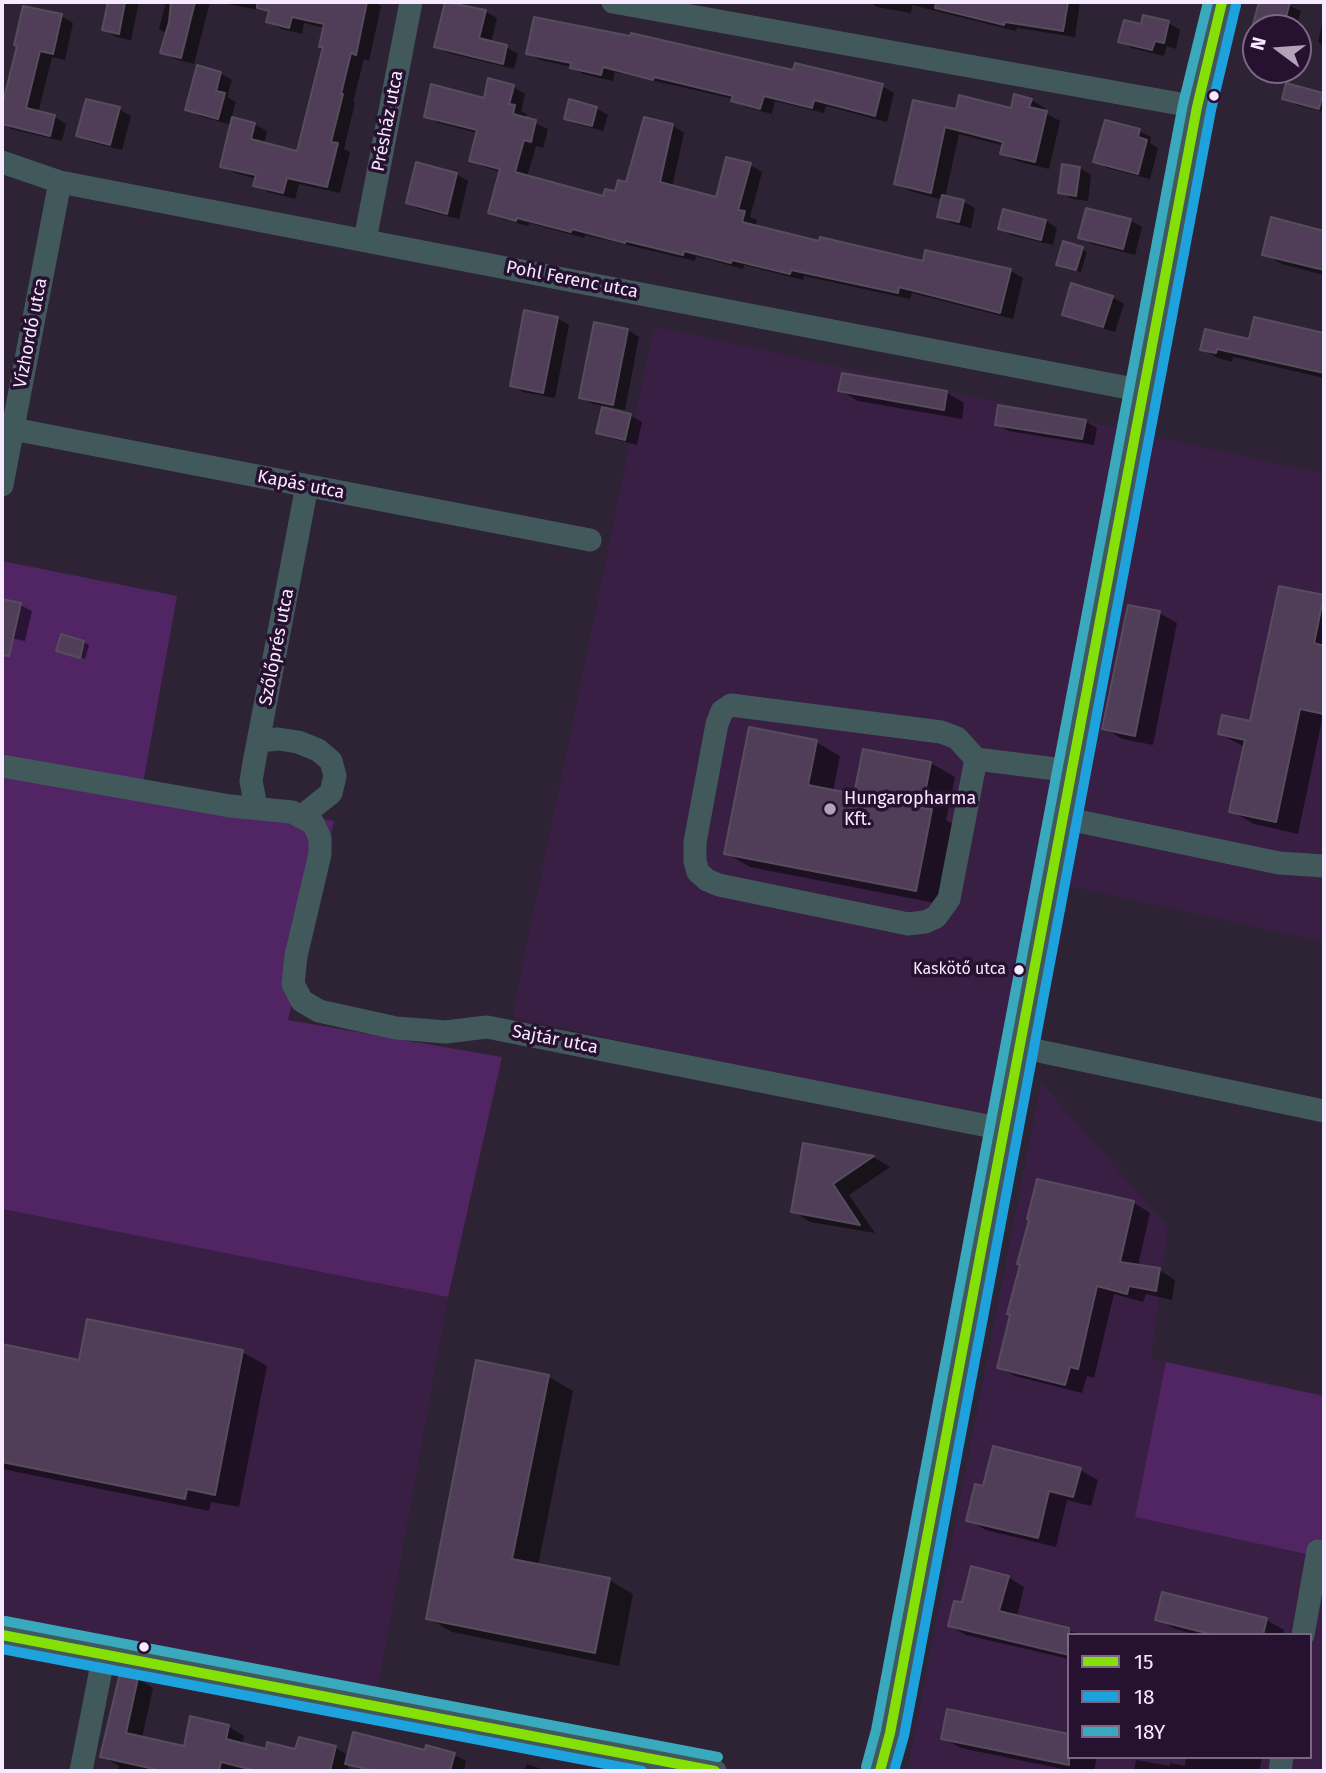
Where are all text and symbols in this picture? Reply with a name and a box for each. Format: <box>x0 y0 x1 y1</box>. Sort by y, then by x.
north arrow <box>1242 14 1312 84</box>
text: N <box>1245 34 1271 53</box>
street label: Présház utca <box>368 69 408 173</box>
unlabelled marker <box>1207 89 1221 103</box>
street label: Pohl Ferenc utca <box>504 257 640 303</box>
street label: Vízhordó utca <box>10 276 52 390</box>
street label: Kapás utca <box>256 466 346 504</box>
street label: Szőlőprés utca <box>255 587 299 707</box>
place label: Hungaropharma Kft. <box>844 788 976 830</box>
marker: Hungaropharma Kft. <box>822 801 838 817</box>
place label: Kaskötő utca <box>913 960 1006 980</box>
marker: Kaskötő utca <box>1012 963 1026 977</box>
street label: Sajtár utca <box>510 1021 600 1059</box>
legend <box>1067 1633 1312 1759</box>
unlabelled marker <box>137 1640 151 1654</box>
text: 15 <box>1134 1649 1154 1675</box>
text: 18 <box>1134 1684 1155 1710</box>
text: 18Y <box>1134 1719 1165 1745</box>

